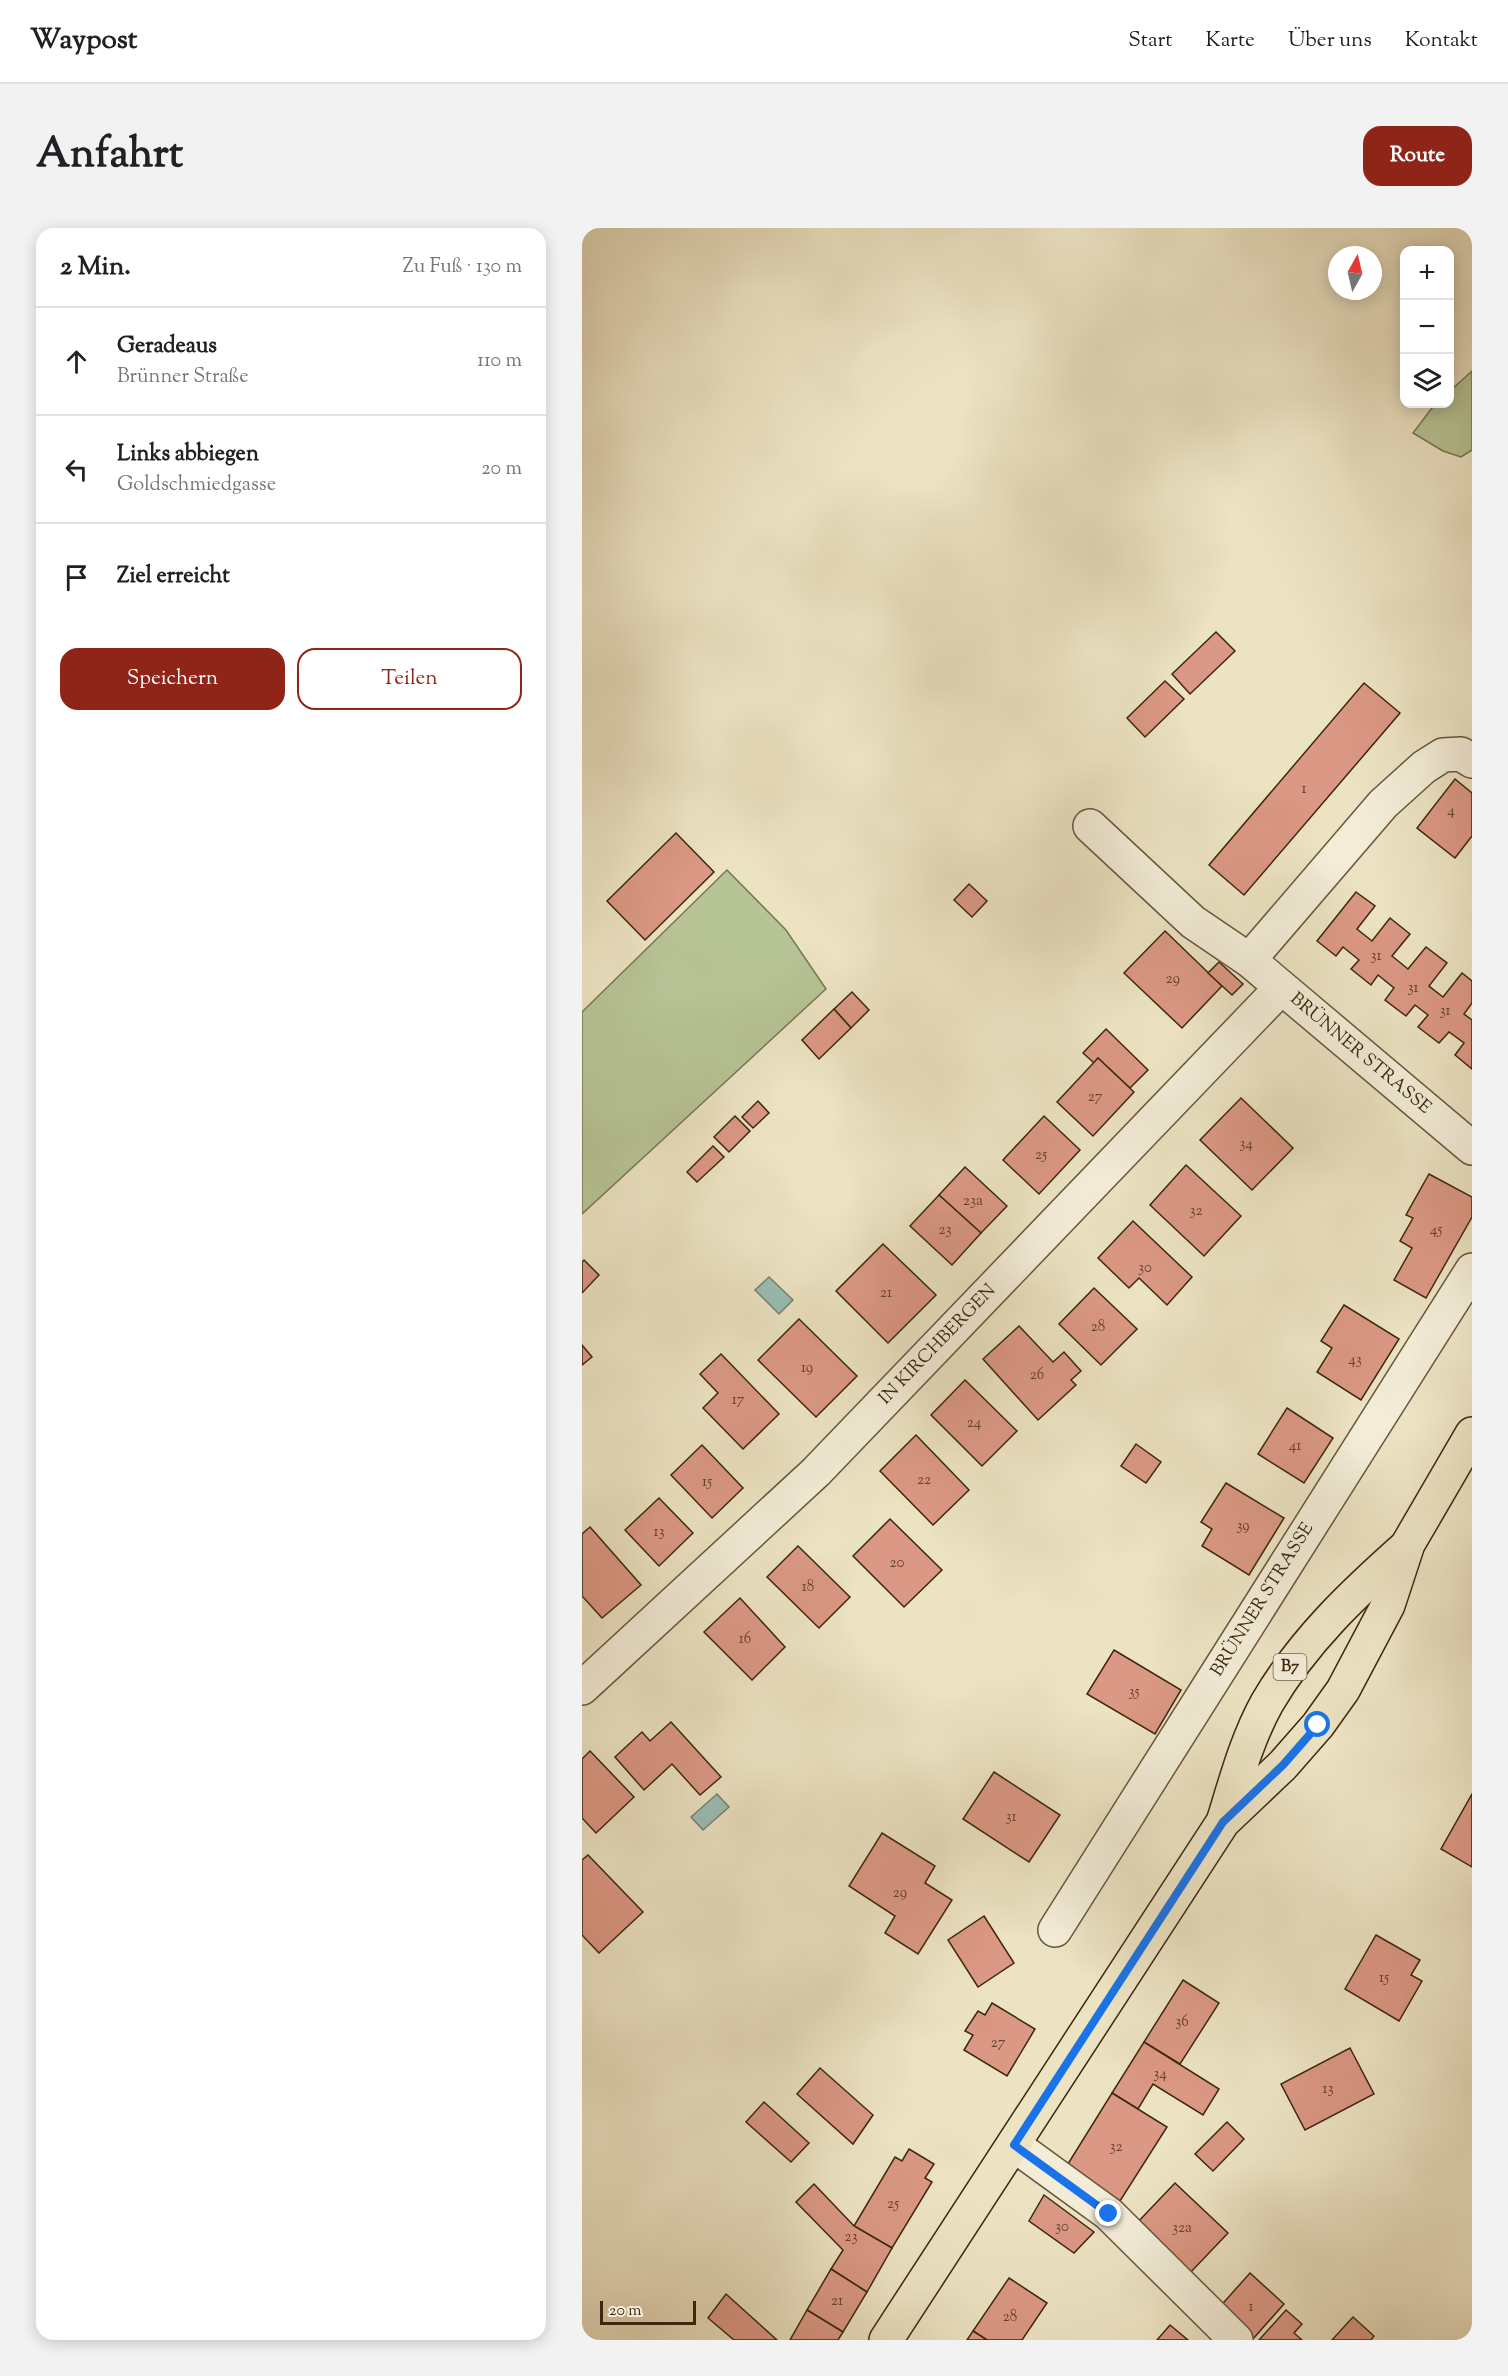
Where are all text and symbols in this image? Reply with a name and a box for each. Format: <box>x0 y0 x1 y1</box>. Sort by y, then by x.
text: Waypost <box>30 21 137 61</box>
text: Start <box>1128 26 1172 56</box>
text: Karte <box>1205 26 1255 56</box>
text: Über uns <box>1288 26 1372 56</box>
text: Kontakt <box>1405 26 1478 56</box>
text: Anfahrt <box>36 126 183 186</box>
button: Route <box>1363 126 1472 186</box>
north arrow <box>1328 246 1382 300</box>
map controls <box>1400 246 1454 408</box>
button: + <box>1400 246 1454 300</box>
text: 2 Min. <box>60 249 131 286</box>
text: Zu Fuß · 130 m <box>402 253 522 282</box>
button: − <box>1400 300 1454 354</box>
text: Geradeaus <box>117 331 217 363</box>
icon: ahead <box>60 345 93 378</box>
text: 110 m <box>477 347 522 376</box>
button: layers <box>1400 354 1454 408</box>
text: Brünner Straße <box>117 363 248 392</box>
text: Links abbiegen <box>117 439 259 471</box>
icon: left <box>60 453 93 486</box>
text: 20 m <box>481 455 522 484</box>
text: Goldschmiedgasse <box>117 471 276 500</box>
icon: arrive <box>60 561 93 594</box>
text: Ziel erreicht <box>117 561 230 593</box>
button: Speichern <box>60 648 285 710</box>
button: Teilen <box>297 648 522 710</box>
house number: 1 <box>1301 779 1307 800</box>
house number: 4 <box>1447 801 1455 822</box>
house number: 31 <box>1370 946 1382 967</box>
house number: 29 <box>1166 969 1180 990</box>
house number: 31 <box>1407 978 1419 999</box>
street label: BRÜNNER STRASSE <box>1284 987 1436 1121</box>
house number: 31 <box>1439 1001 1451 1022</box>
house number: 27 <box>1088 1087 1103 1108</box>
house number: 34 <box>1239 1134 1253 1155</box>
house number: 25 <box>1035 1145 1047 1166</box>
house number: 23a <box>963 1191 983 1212</box>
house number: 32 <box>1189 1201 1203 1222</box>
house number: 23 <box>938 1220 952 1241</box>
house number: 45 <box>1430 1220 1442 1241</box>
house number: 30 <box>1138 1258 1152 1279</box>
street label: IN KIRCHBERGEN <box>873 1279 1003 1411</box>
house number: 21 <box>880 1283 892 1304</box>
house number: 28 <box>1091 1317 1105 1338</box>
house number: 43 <box>1348 1350 1362 1371</box>
house number: 19 <box>801 1358 813 1379</box>
house number: 26 <box>1030 1365 1044 1386</box>
house number: 17 <box>732 1390 745 1411</box>
house number: 24 <box>967 1413 982 1434</box>
house number: 41 <box>1289 1436 1301 1457</box>
house number: 22 <box>917 1470 931 1491</box>
house number: 15 <box>702 1472 712 1493</box>
house number: 39 <box>1236 1516 1250 1537</box>
street label: BRÜNNER STRASSE <box>1205 1518 1321 1682</box>
house number: 13 <box>653 1522 665 1543</box>
house number: 20 <box>890 1553 905 1574</box>
house number: 18 <box>802 1577 814 1598</box>
house number: 16 <box>739 1629 751 1650</box>
road number: B7 <box>1274 1654 1306 1680</box>
house number: 35 <box>1128 1682 1140 1703</box>
route start <box>1304 1711 1330 1737</box>
house number: 31 <box>1005 1807 1017 1828</box>
house number: 29 <box>893 1883 907 1904</box>
house number: 15 <box>1379 1968 1389 1989</box>
house number: 36 <box>1175 2012 1189 2033</box>
house number: 27 <box>991 2033 1006 2054</box>
house number: 34 <box>1153 2064 1167 2085</box>
house number: 13 <box>1322 2079 1334 2100</box>
house number: 32 <box>1109 2137 1123 2158</box>
house number: 25 <box>887 2194 899 2215</box>
route end <box>1095 2200 1121 2226</box>
house number: 30 <box>1055 2217 1069 2238</box>
house number: 32a <box>1172 2218 1192 2239</box>
house number: 23 <box>844 2227 858 2248</box>
house number: 21 <box>831 2291 843 2312</box>
house number: 1 <box>1248 2297 1254 2318</box>
scale bar <box>600 2298 696 2326</box>
text: 20 m <box>609 2300 642 2323</box>
house number: 28 <box>1003 2307 1017 2328</box>

